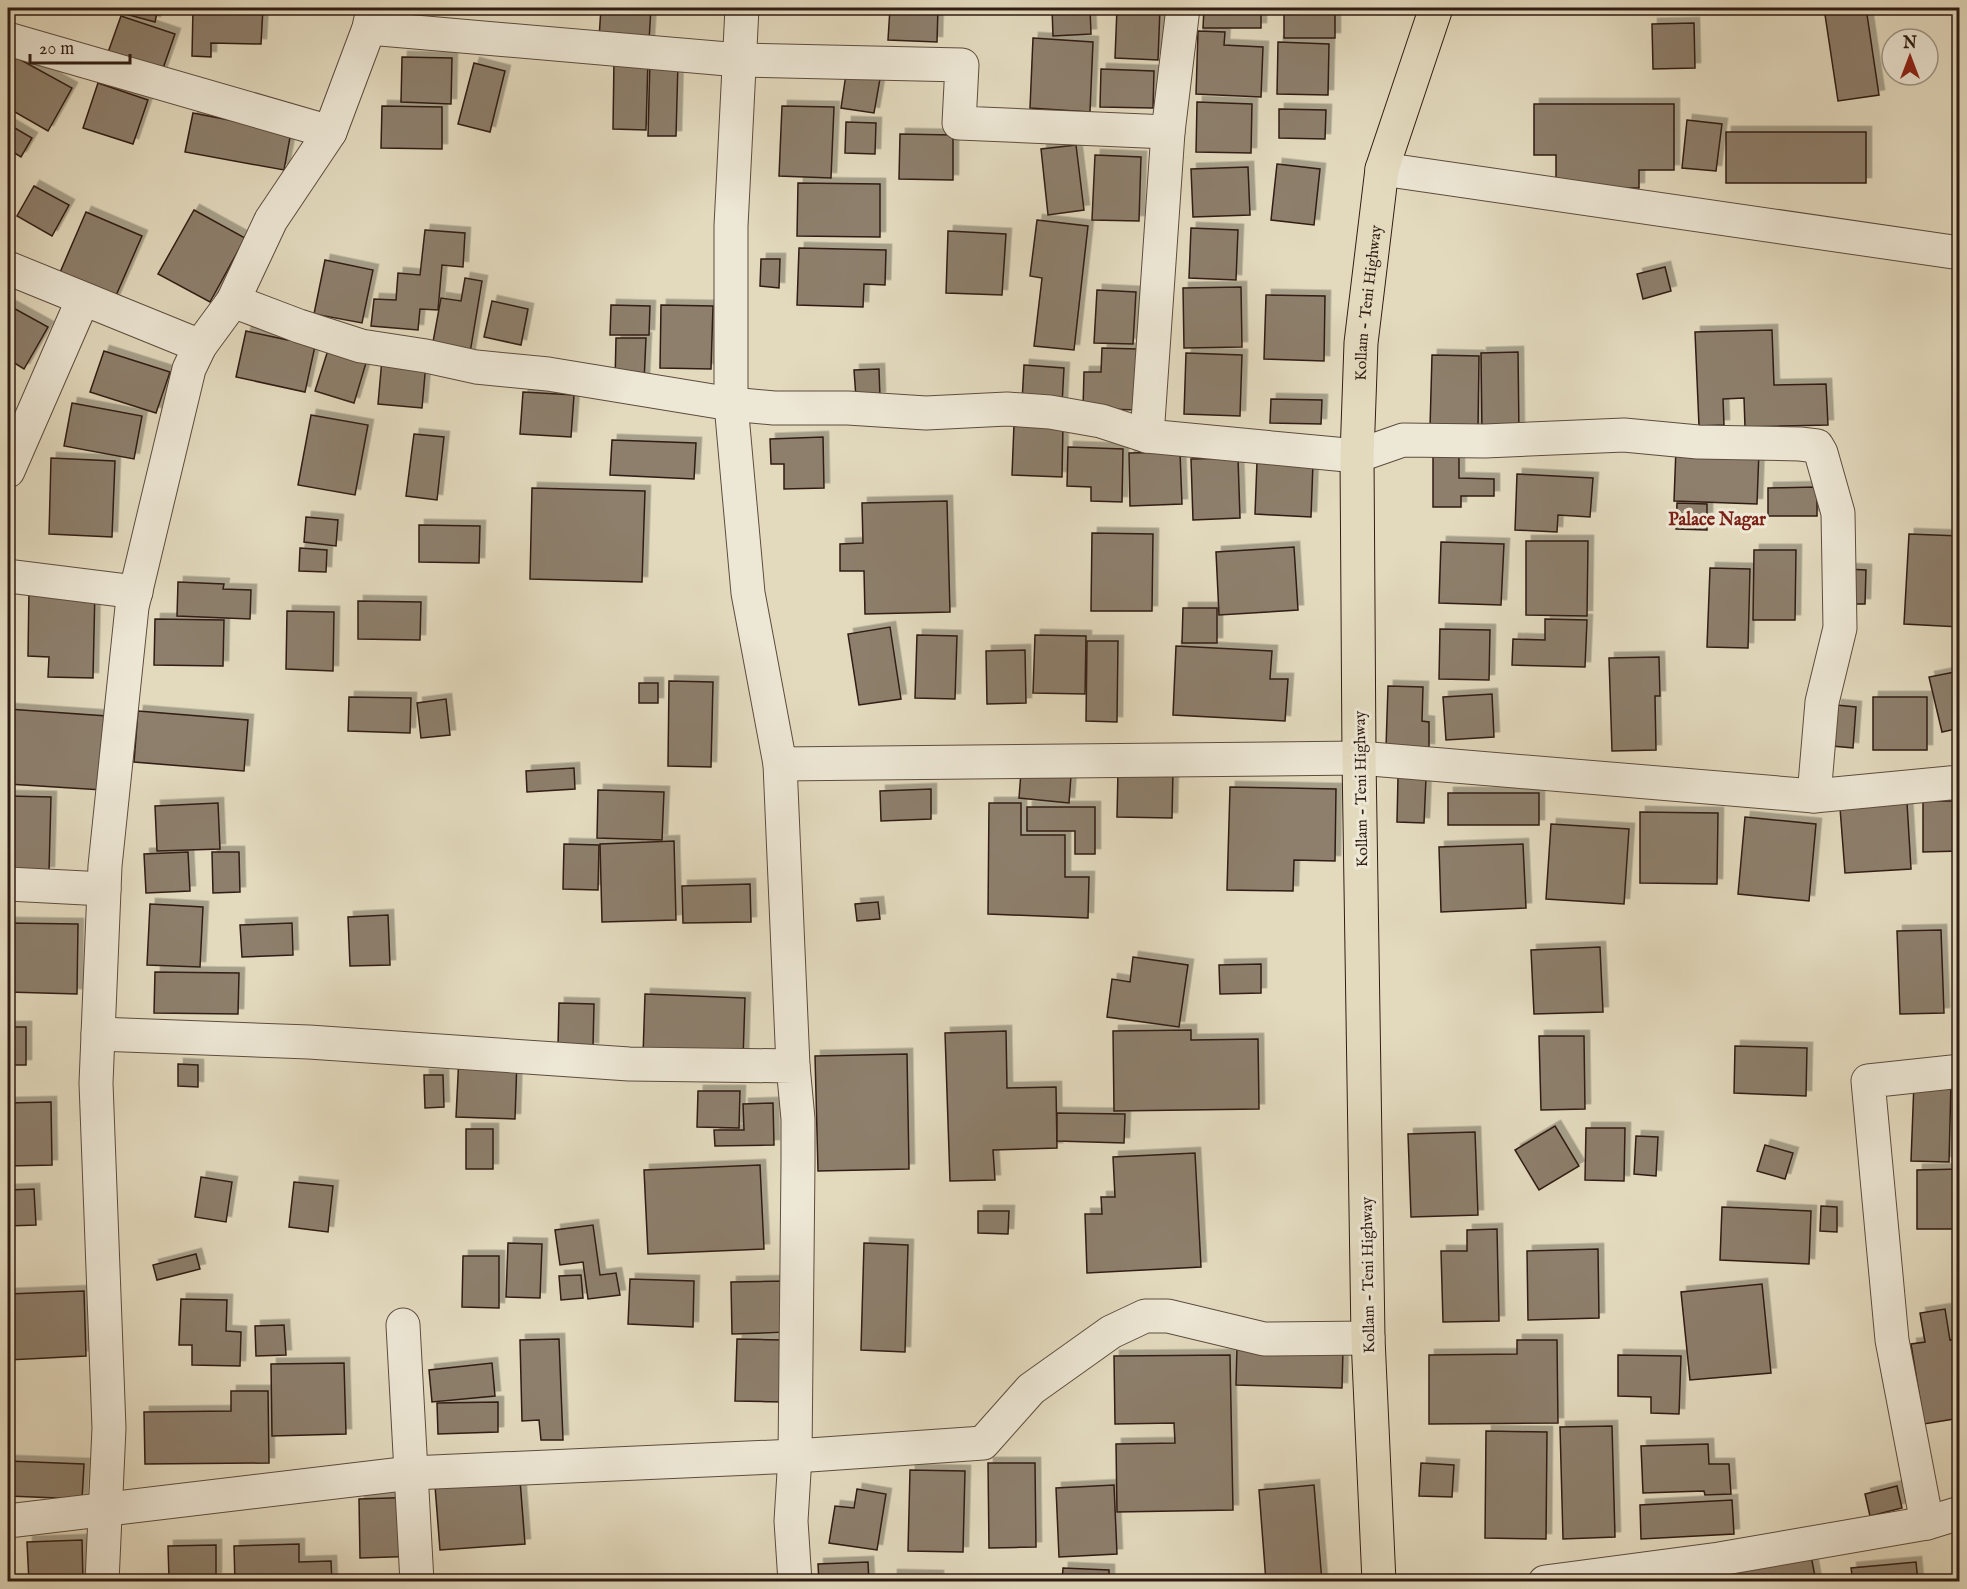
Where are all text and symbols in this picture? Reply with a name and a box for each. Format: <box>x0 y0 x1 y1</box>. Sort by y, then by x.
scale bar <box>30 27 130 65</box>
north arrow <box>1880 27 1940 87</box>
text: N <box>1902 34 1917 54</box>
text: 20 m <box>39 38 74 61</box>
street label: Kollam - Teni Highway <box>1352 224 1387 381</box>
district label: Palace Nagar <box>1668 509 1766 532</box>
street label: Kollam - Teni Highway <box>1351 710 1373 867</box>
street label: Kollam - Teni Highway <box>1358 1196 1380 1353</box>

